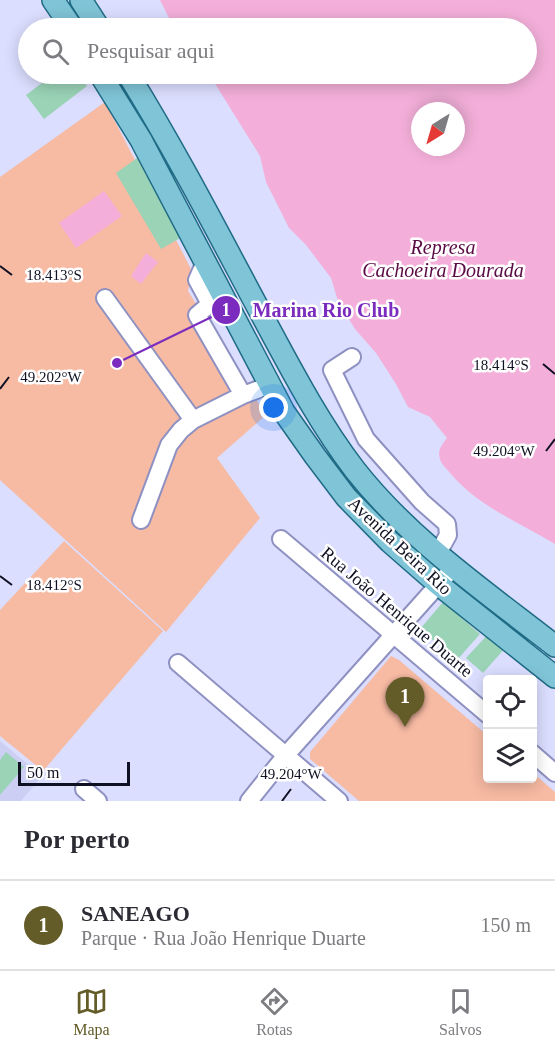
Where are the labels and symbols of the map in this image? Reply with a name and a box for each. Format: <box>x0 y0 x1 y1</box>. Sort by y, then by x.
north arrow <box>411 102 465 156</box>
water label: Represa Cachoeira Dourada <box>362 236 524 281</box>
text: 18.413°S <box>26 267 82 283</box>
callout: Marina Rio Club <box>211 291 412 329</box>
text: Marina Rio Club <box>253 299 399 321</box>
text: 1 <box>222 300 231 320</box>
text: 18.414°S <box>473 357 529 373</box>
text: 49.202°W <box>20 369 83 385</box>
your location <box>259 393 288 422</box>
text: 49.204°W <box>473 443 536 459</box>
street label: Avenida Beira Rio <box>344 493 456 599</box>
street label: Rua João Henrique Duarte <box>317 543 477 681</box>
text: 18.412°S <box>26 577 82 593</box>
pin: 1 <box>386 678 424 727</box>
scale bar <box>18 759 130 786</box>
text: 49.204°W <box>260 766 323 782</box>

